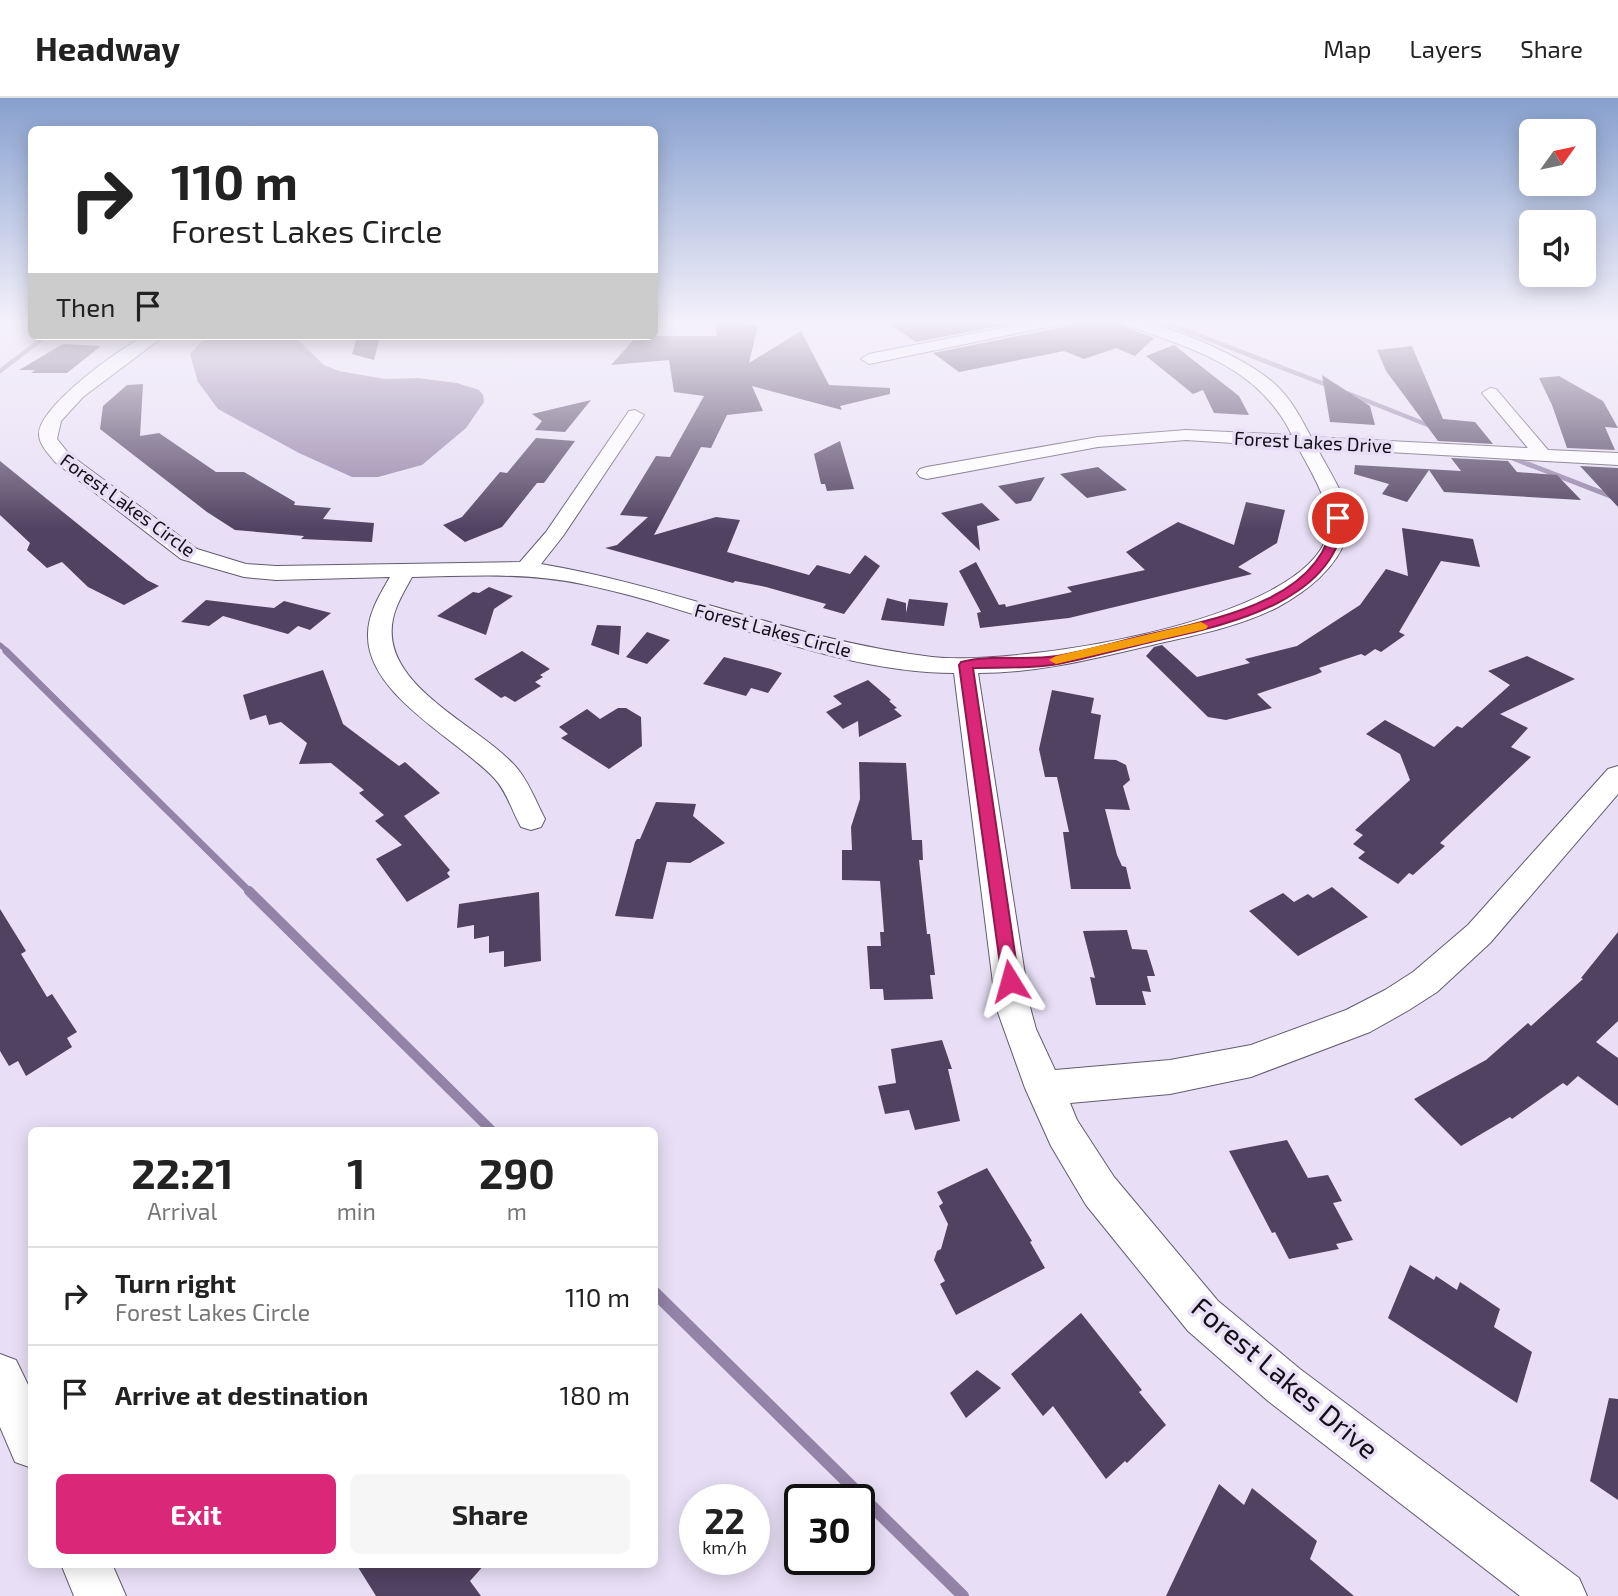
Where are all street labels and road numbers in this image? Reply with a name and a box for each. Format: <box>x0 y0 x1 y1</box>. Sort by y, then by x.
street label: Forest Lakes Drive <box>1233 426 1393 457</box>
street label: Forest Lakes Circle <box>56 448 200 561</box>
street label: Forest Lakes Circle <box>692 598 854 661</box>
street label: Forest Lakes Drive <box>1185 1289 1386 1465</box>

